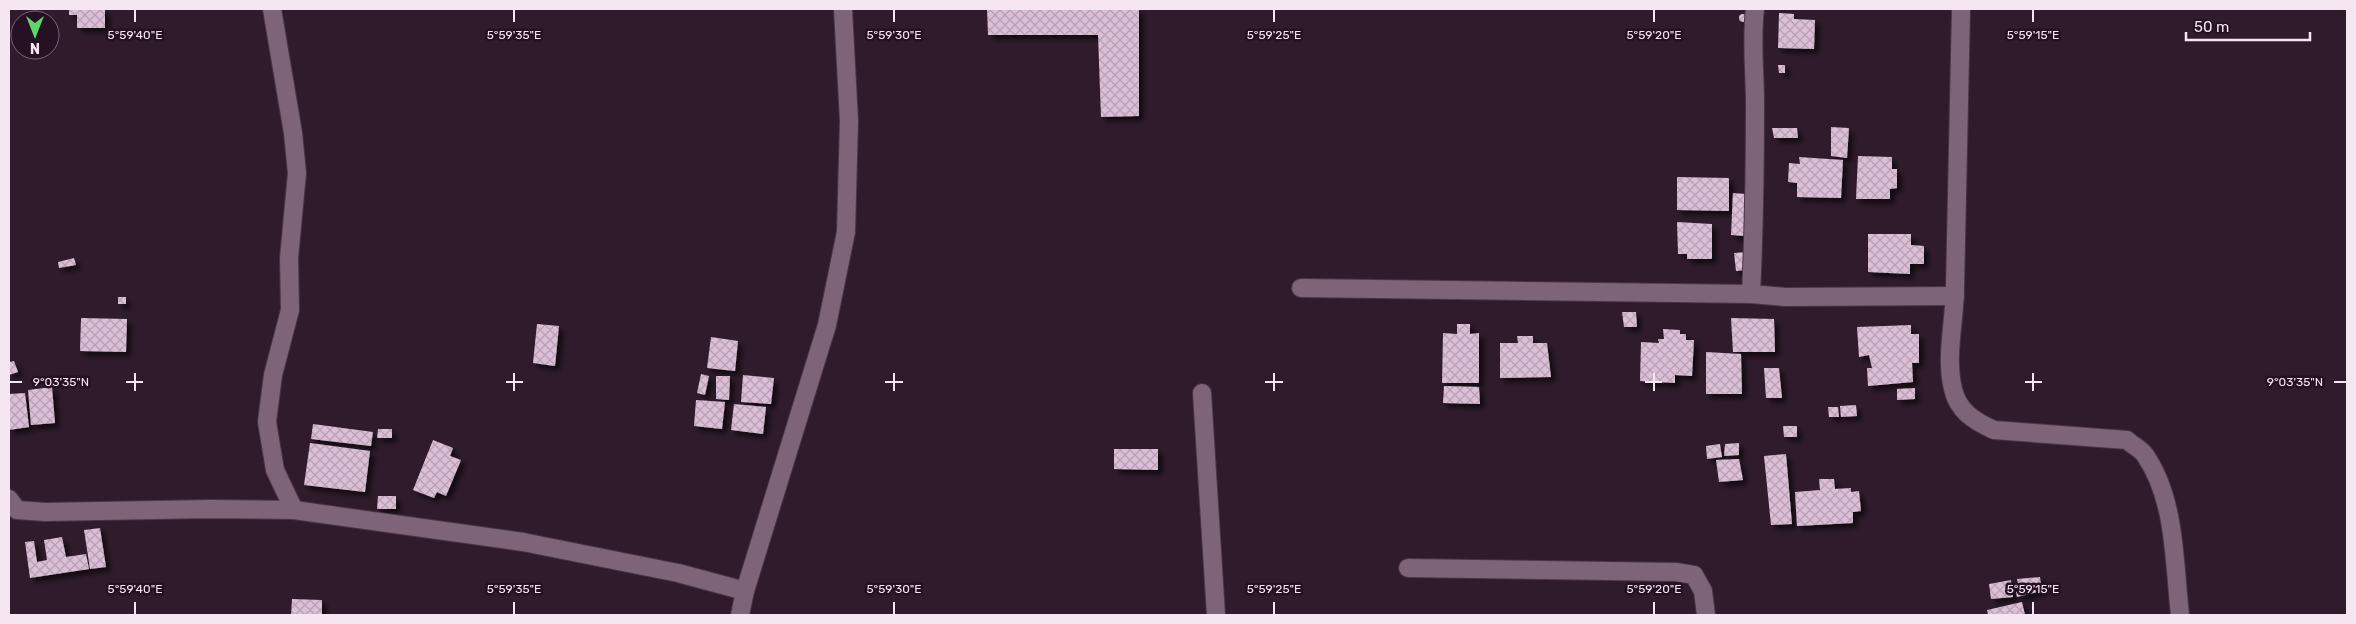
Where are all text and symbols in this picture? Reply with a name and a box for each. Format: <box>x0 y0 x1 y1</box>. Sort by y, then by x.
north arrow <box>10 10 60 60</box>
scale bar <box>2186 10 2310 42</box>
text: 50 m <box>2194 18 2229 36</box>
text: 5°59'40"E <box>108 28 162 42</box>
text: 5°59'35"E <box>487 28 541 42</box>
text: 5°59'30"E <box>866 28 922 42</box>
text: 5°59'25"E <box>1247 28 1301 42</box>
text: 5°59'20"E <box>1626 28 1682 42</box>
text: 5°59'15"E <box>2007 28 2059 42</box>
text: N <box>30 39 40 56</box>
text: 9°03'35"N <box>33 375 89 389</box>
text: 9°03'35"N <box>2267 375 2323 389</box>
text: 5°59'40"E <box>108 582 162 596</box>
text: 5°59'35"E <box>487 582 541 596</box>
text: 5°59'30"E <box>866 582 922 596</box>
text: 5°59'25"E <box>1247 582 1301 596</box>
text: 5°59'20"E <box>1626 582 1682 596</box>
text: 5°59'15"E <box>2007 582 2059 596</box>

